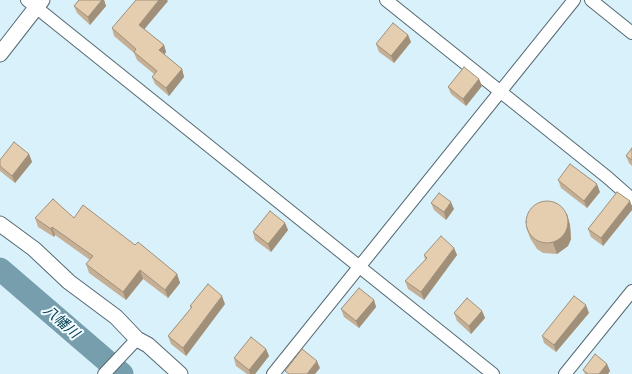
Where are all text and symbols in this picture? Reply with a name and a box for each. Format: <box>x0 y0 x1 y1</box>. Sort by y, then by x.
water label: 八幡川 <box>40 302 82 342</box>

